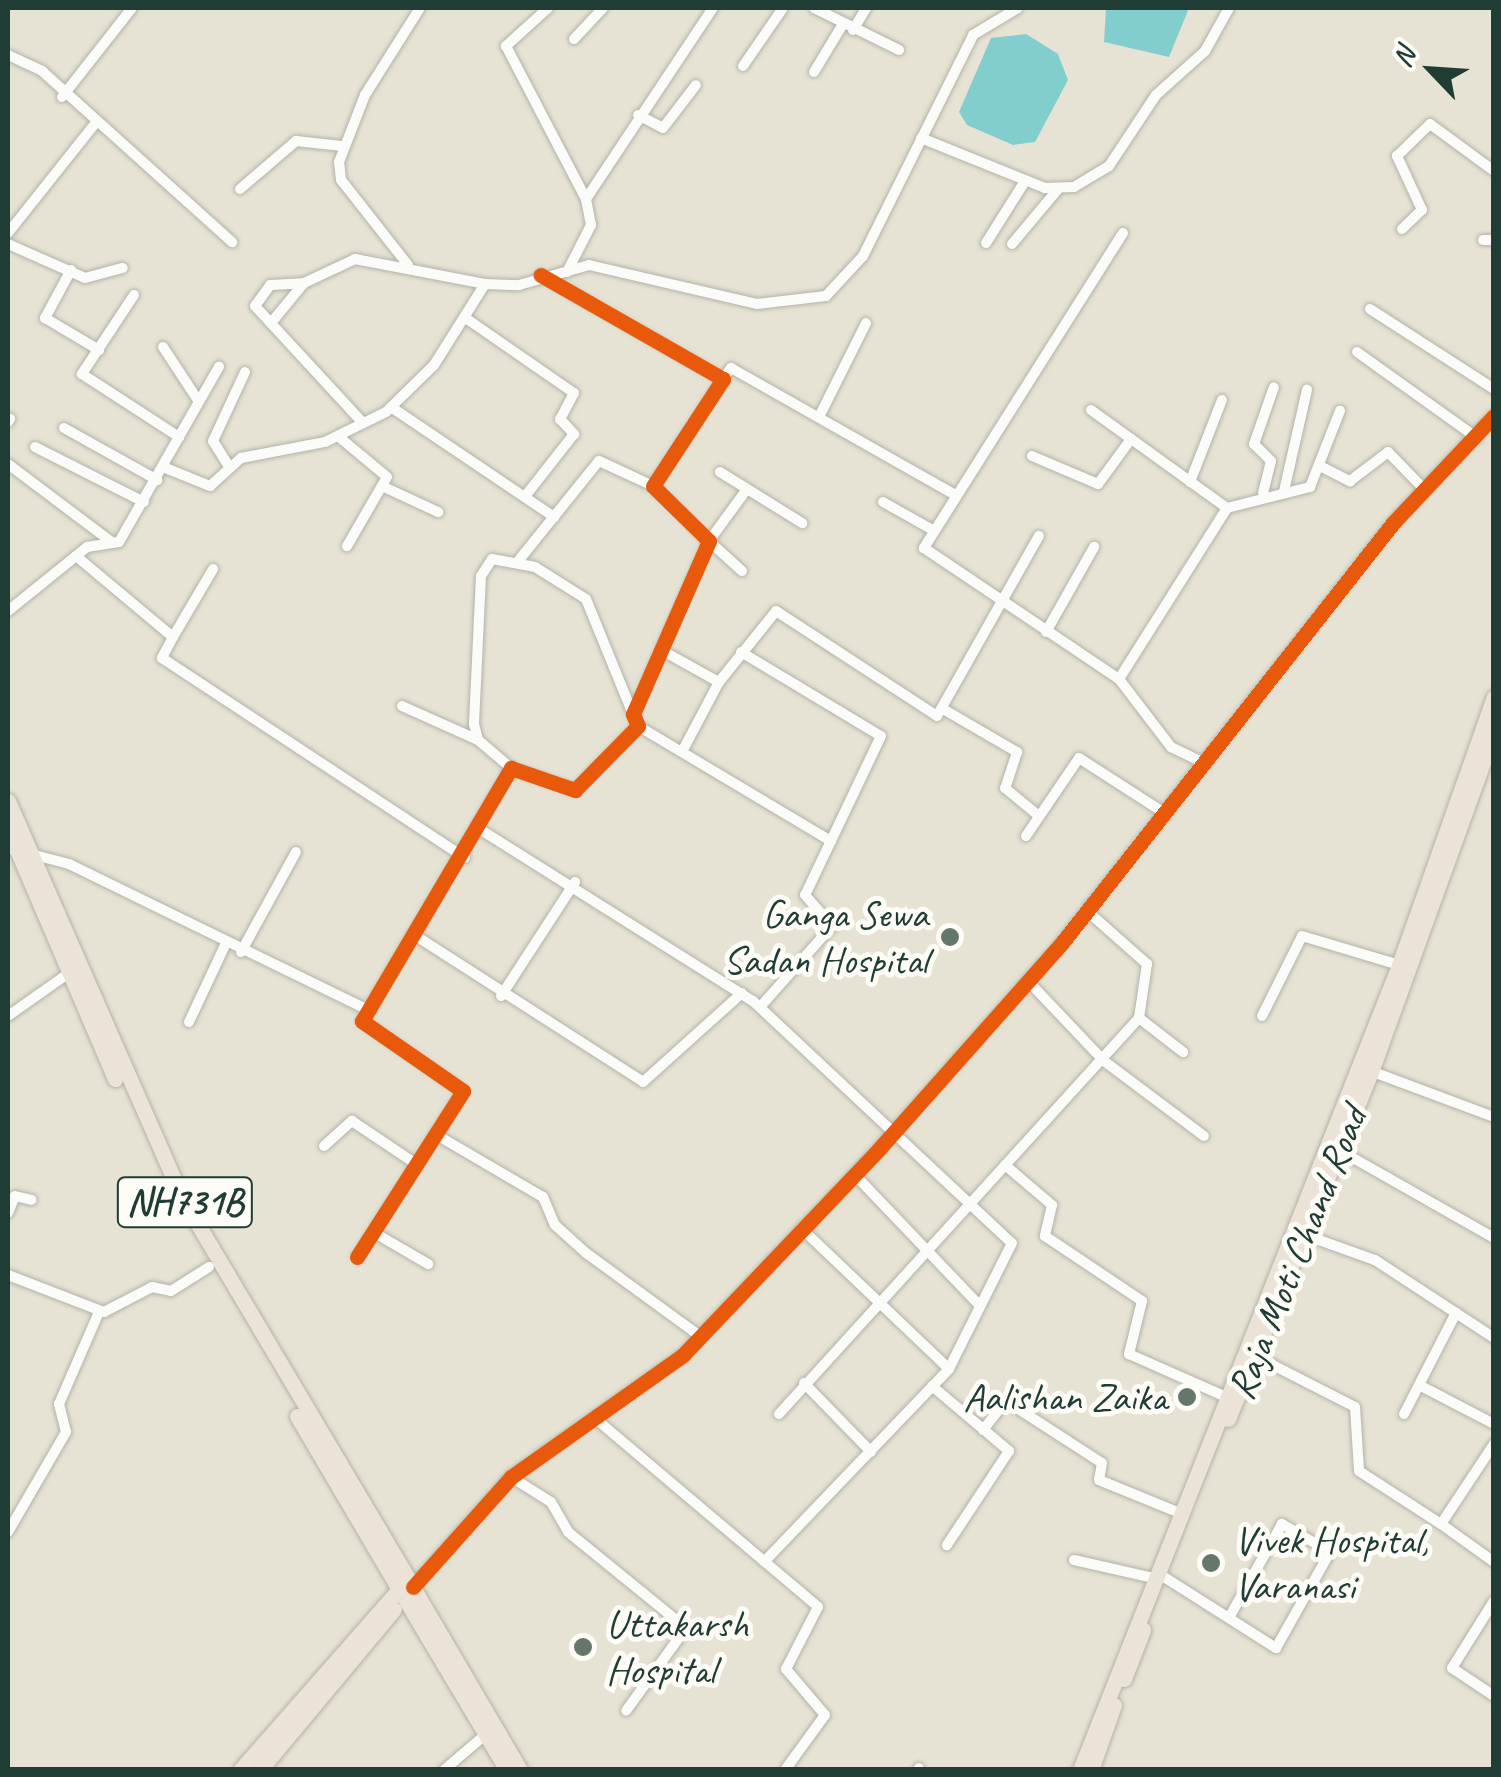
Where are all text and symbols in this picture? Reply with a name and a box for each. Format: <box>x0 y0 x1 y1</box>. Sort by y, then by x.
north arrow <box>1381 20 1481 120</box>
text: N <box>1384 42 1423 72</box>
place label: Ganga Sewa Sadan Hospital <box>723 890 928 984</box>
marker: Ganga Sewa Sadan Hospital <box>937 924 963 950</box>
street label: Raja Moti Chand Road <box>1216 1100 1378 1406</box>
road number: NH731B <box>115 1169 255 1235</box>
place label: Aalishan Zaika <box>963 1373 1167 1421</box>
marker: Aalishan Zaika <box>1176 1386 1198 1408</box>
place label: Vivek Hospital, Varanasi <box>1234 1516 1429 1610</box>
marker: Vivek Hospital, Varanasi <box>1198 1550 1224 1576</box>
place label: Uttakarsh Hospital <box>606 1600 748 1694</box>
marker: Uttakarsh Hospital <box>570 1634 596 1660</box>

